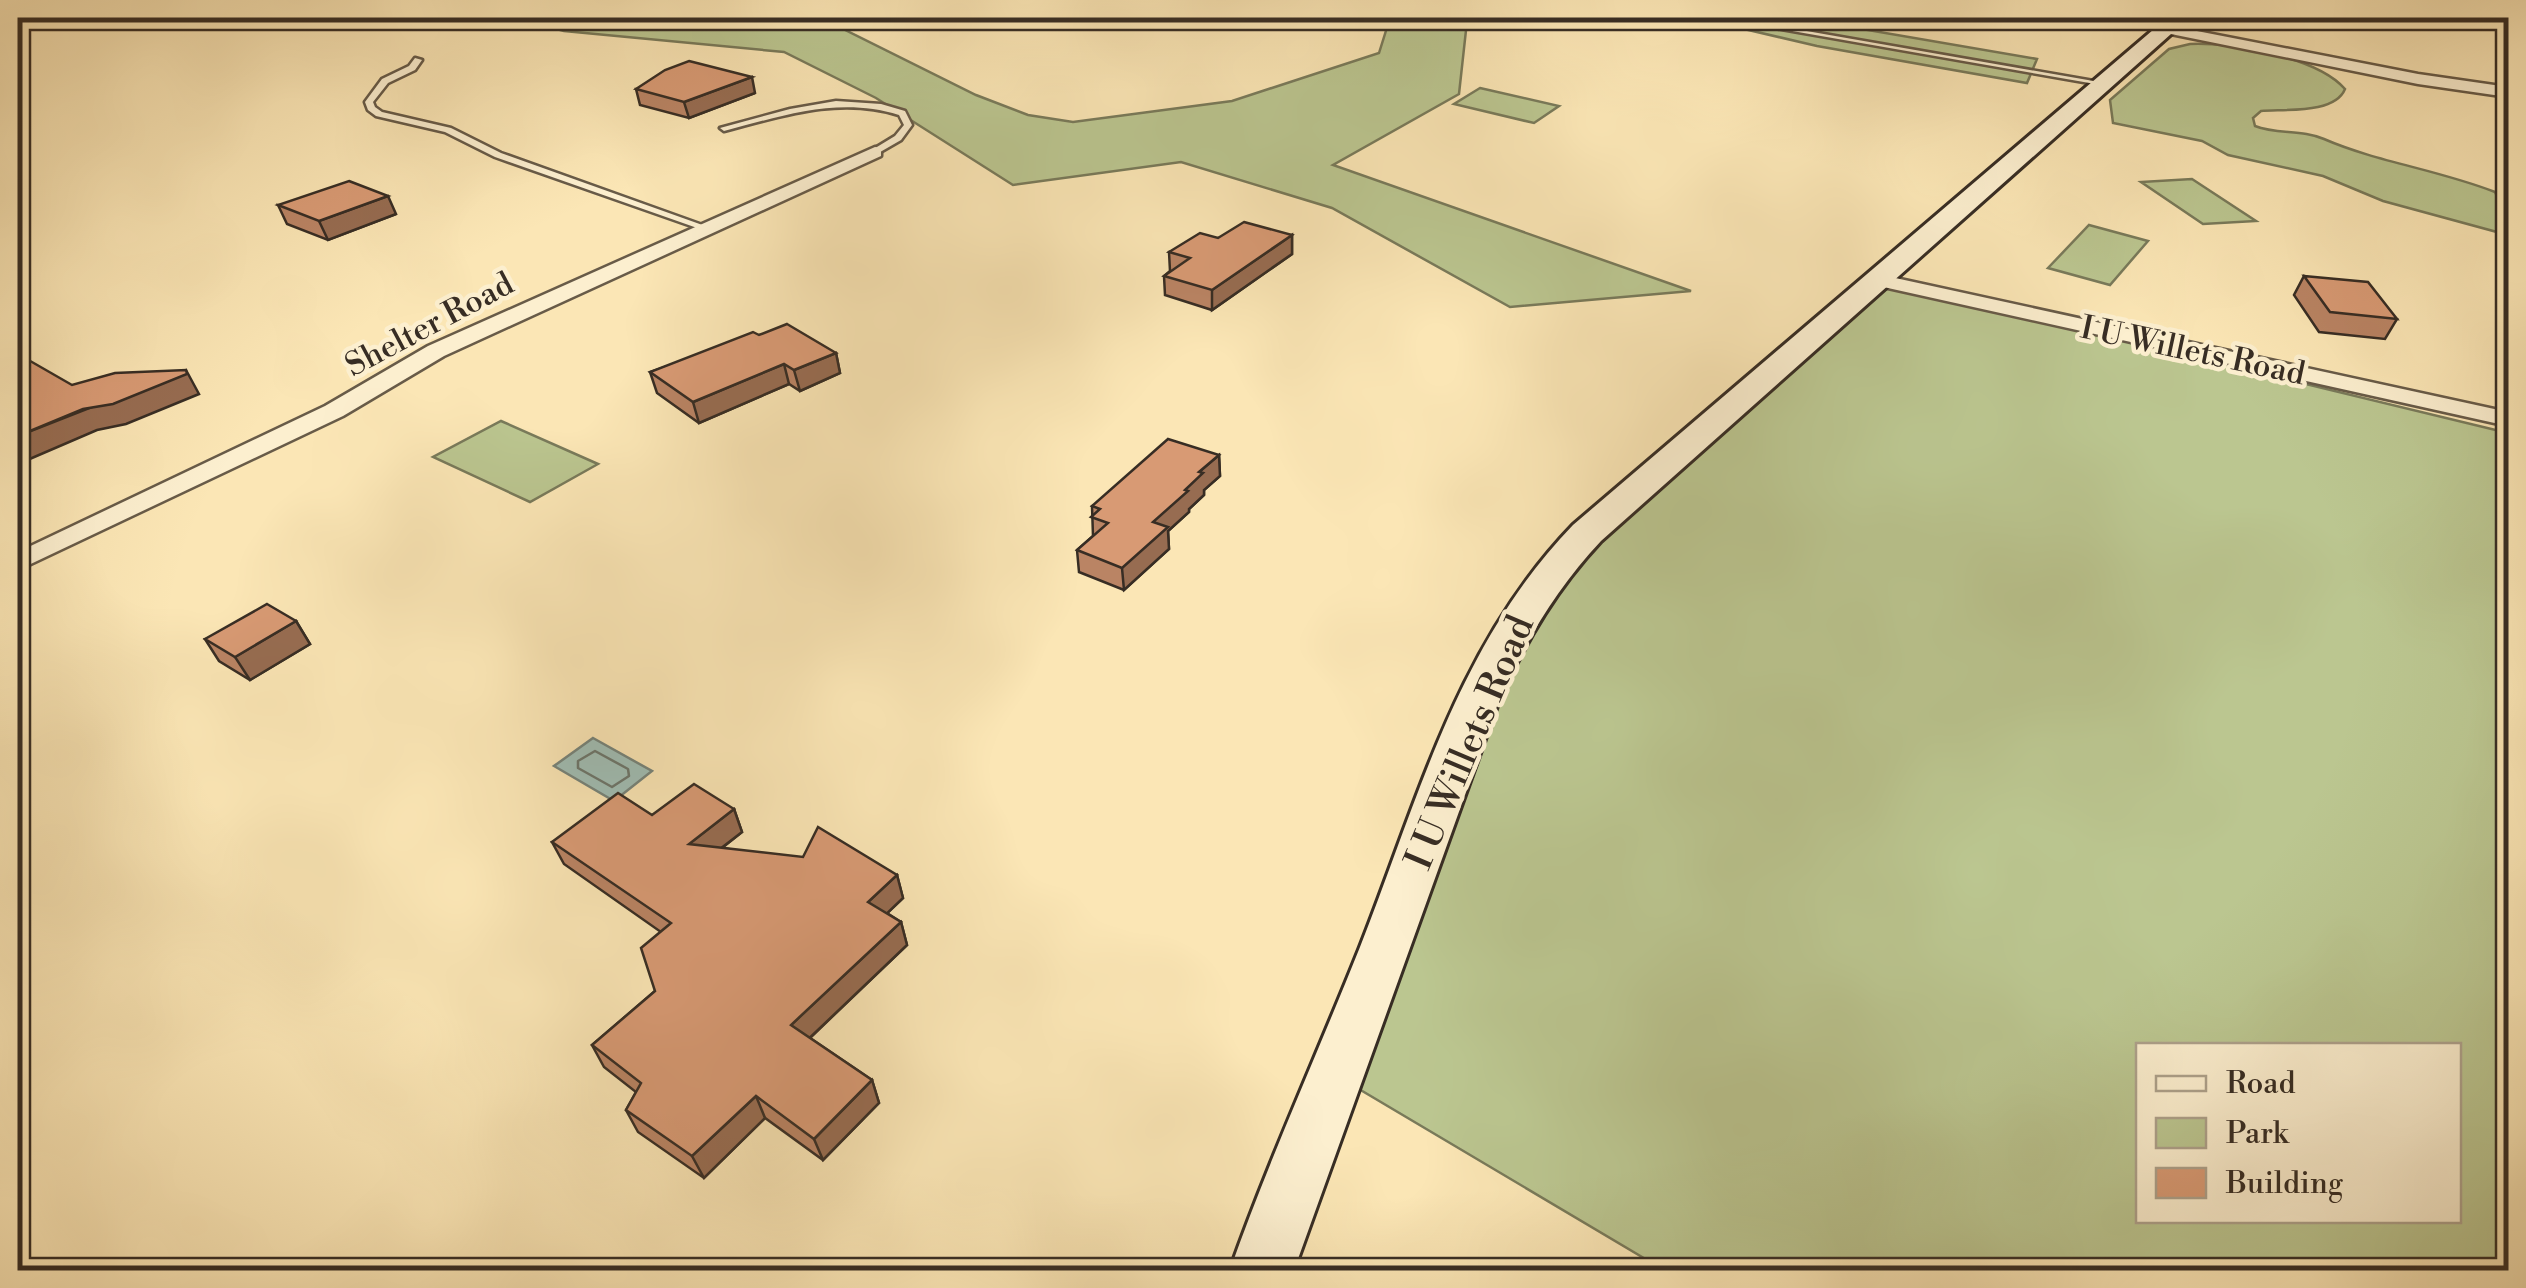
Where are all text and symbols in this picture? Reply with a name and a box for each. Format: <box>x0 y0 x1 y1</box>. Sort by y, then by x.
street label: Shelter Road <box>338 264 521 386</box>
street label: I U Willets Road <box>2077 308 2309 394</box>
street label: I U Willets Road <box>1396 608 1545 877</box>
legend <box>2136 1043 2461 1223</box>
text: Road <box>2226 1065 2296 1103</box>
text: Park <box>2226 1115 2290 1153</box>
text: Building <box>2225 1165 2344 1203</box>

